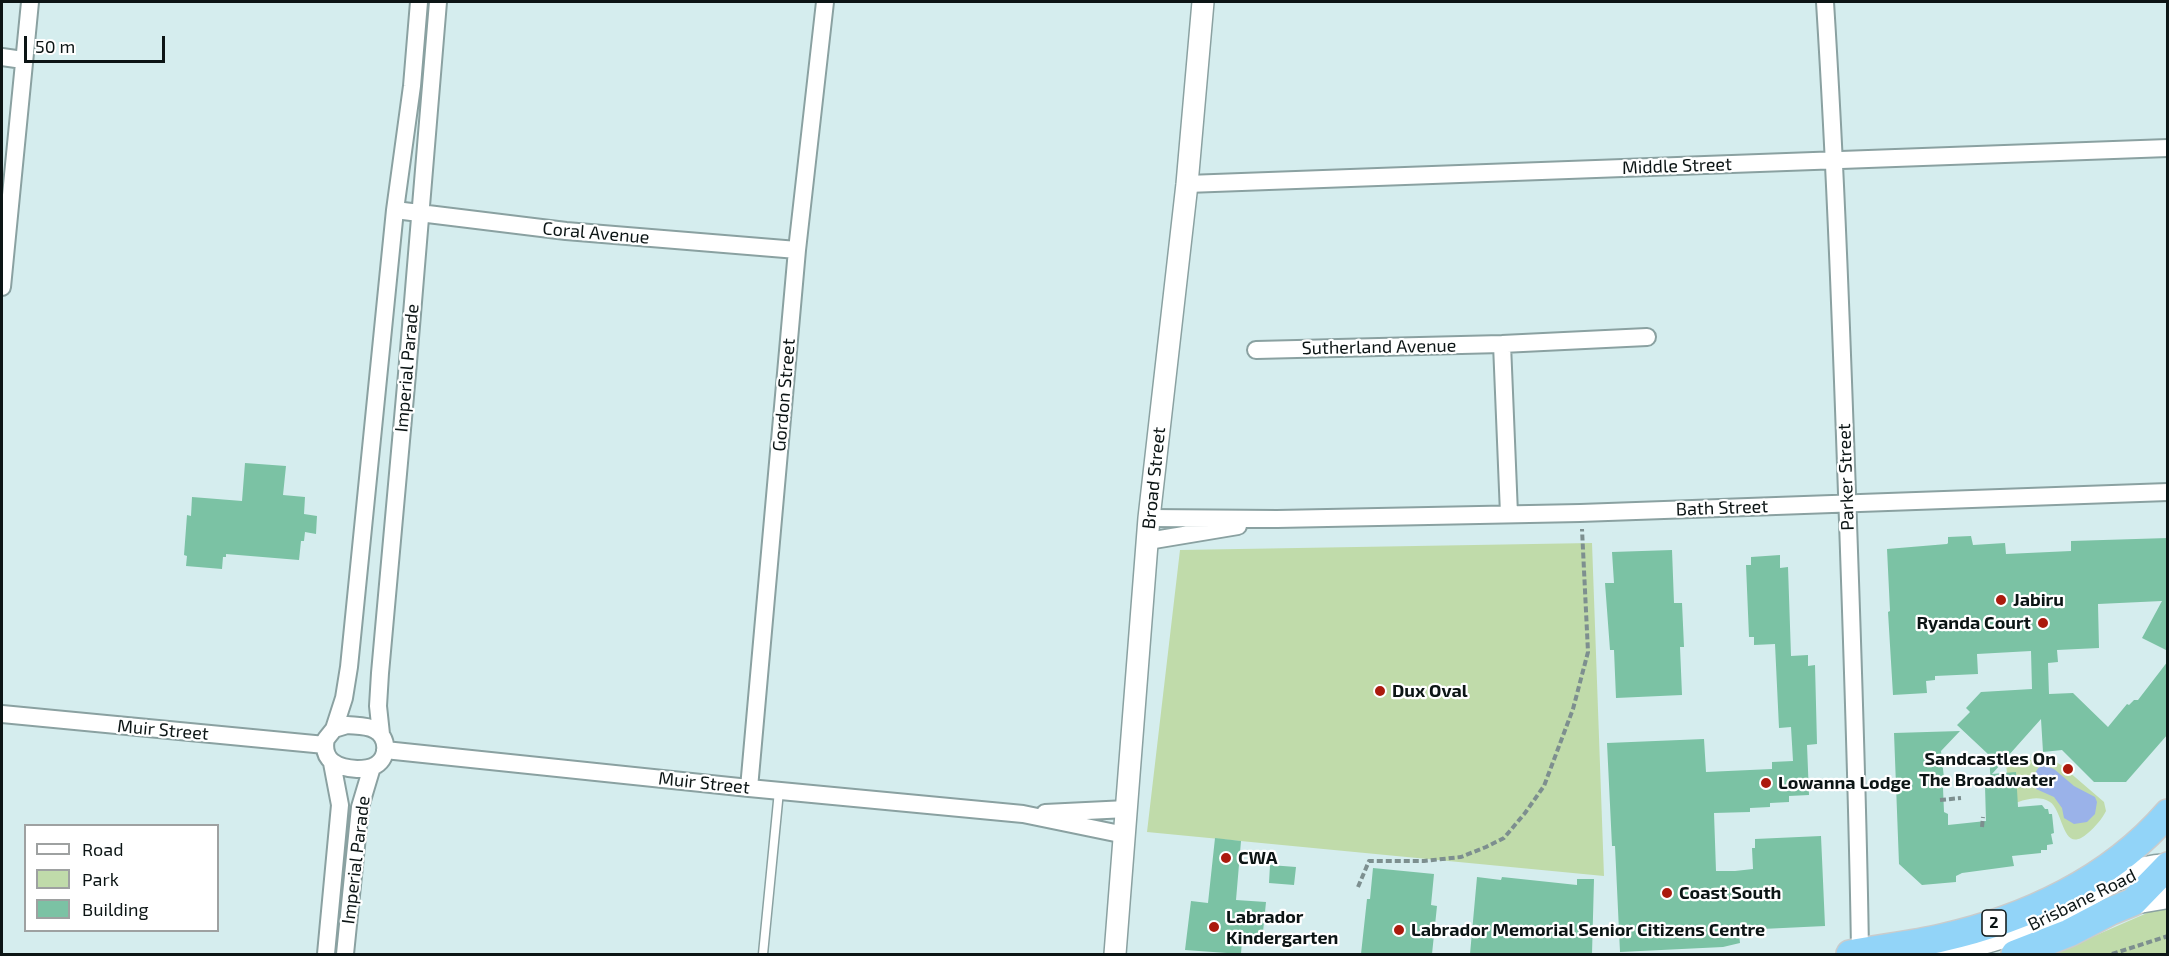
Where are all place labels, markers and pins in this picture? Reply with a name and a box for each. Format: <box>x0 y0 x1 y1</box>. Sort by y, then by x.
place label: Jabiru <box>2013 589 2064 611</box>
marker: Jabiru <box>1994 593 2008 607</box>
place label: Ryanda Court <box>1916 612 2031 634</box>
marker: Ryanda Court <box>2036 616 2050 630</box>
place label: Dux Oval <box>1392 680 1468 702</box>
marker: Dux Oval <box>1373 684 1387 698</box>
place label: Sandcastles On The Broadwater <box>1919 748 2056 790</box>
marker: Sandcastles On The Broadwater <box>2061 762 2075 776</box>
place label: Lowanna Lodge <box>1778 772 1911 794</box>
marker: Lowanna Lodge <box>1759 776 1773 790</box>
place label: CWA <box>1238 847 1278 869</box>
marker: CWA <box>1219 851 1233 865</box>
place label: Coast South <box>1679 882 1781 904</box>
marker: Coast South <box>1660 886 1674 900</box>
place label: Labrador Kindergarten <box>1226 906 1338 948</box>
place label: Labrador Memorial Senior Citizens Centre <box>1411 919 1765 941</box>
marker: Labrador Kindergarten <box>1207 920 1221 934</box>
marker: Labrador Memorial Senior Citizens Centre <box>1392 923 1406 937</box>

